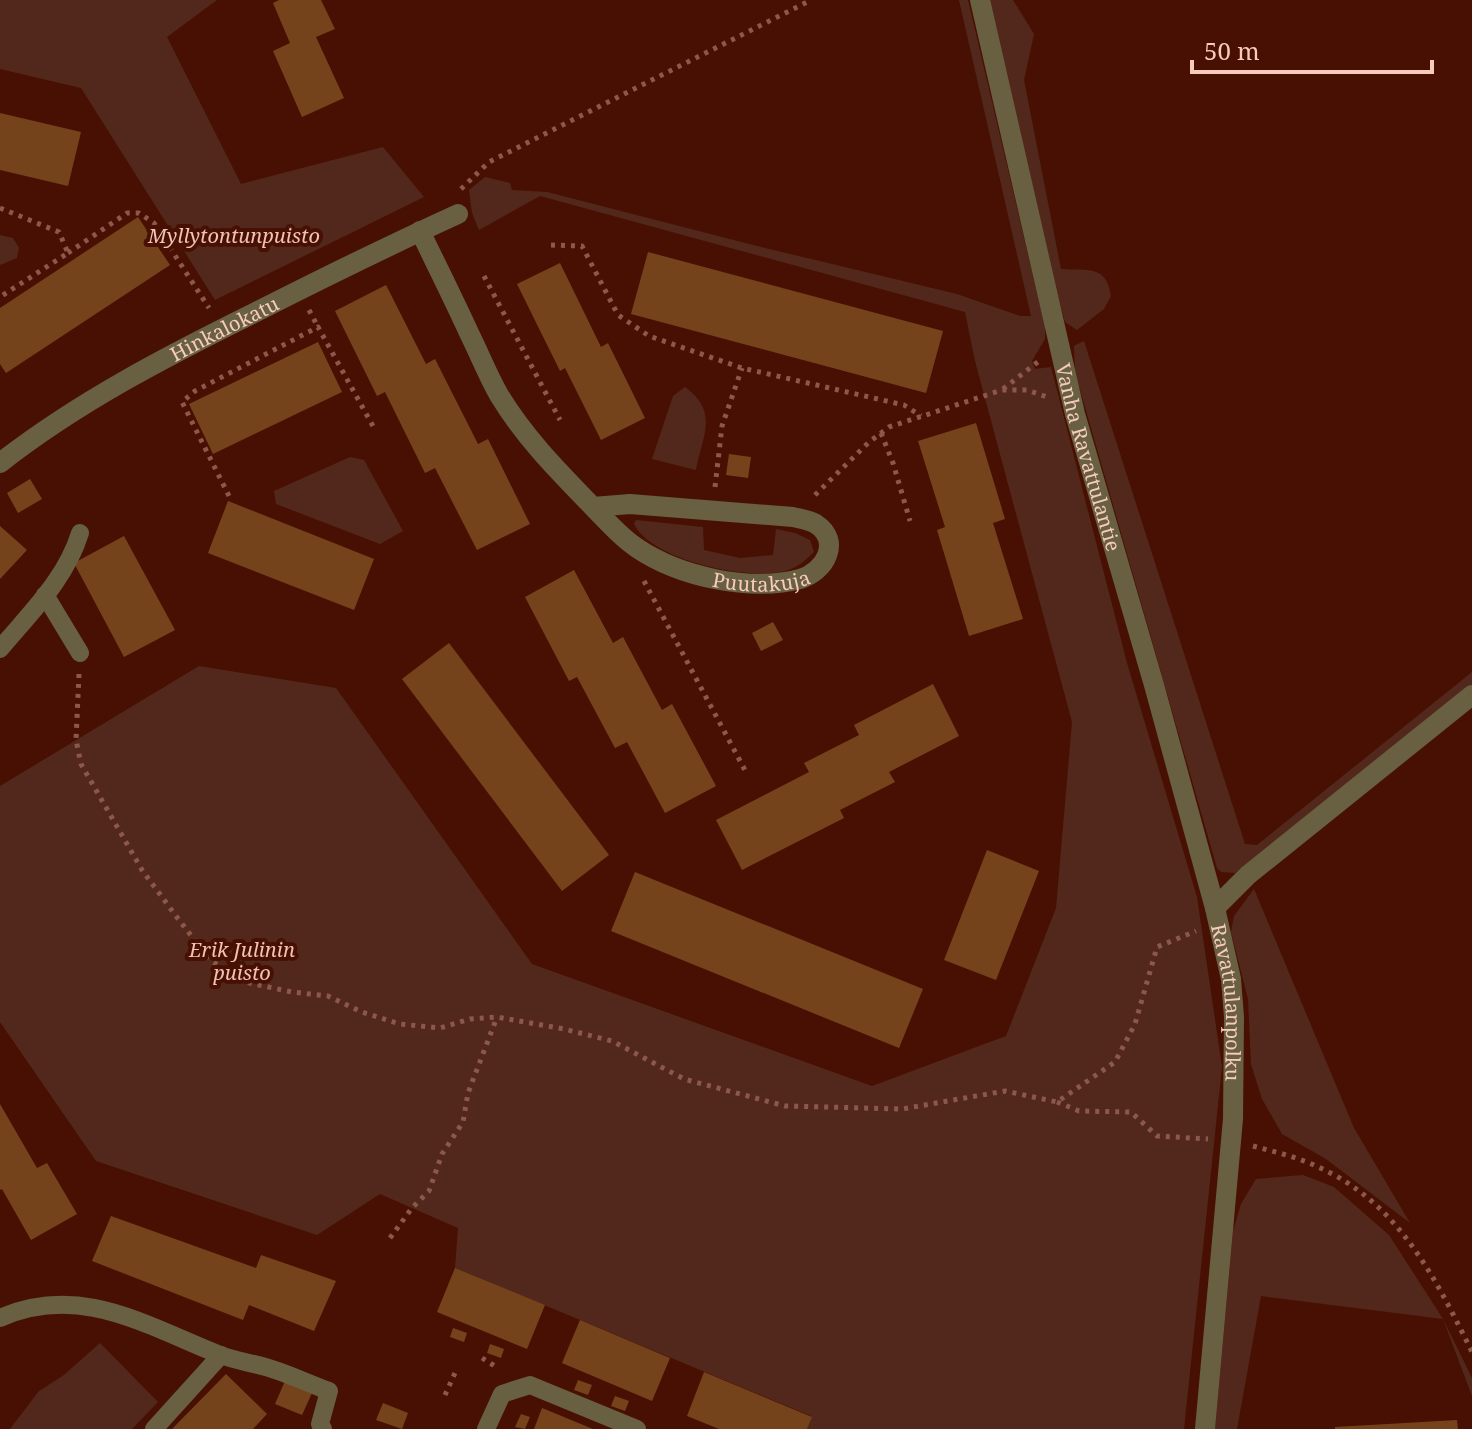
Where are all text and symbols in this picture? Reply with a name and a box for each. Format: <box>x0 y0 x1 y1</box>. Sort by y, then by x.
scale bar <box>1192 24 1432 74</box>
text: 50 m <box>1204 34 1260 67</box>
park label: Myllytontunpuisto <box>147 222 320 249</box>
street label: Hinkalokatu <box>165 289 283 367</box>
street label: Vanha Ravattulantie <box>1050 360 1128 554</box>
street label: Puutakuja <box>711 563 814 597</box>
street label: Ravattulanpolku <box>1205 921 1248 1082</box>
park label: Erik Julinin puisto <box>188 936 295 986</box>

